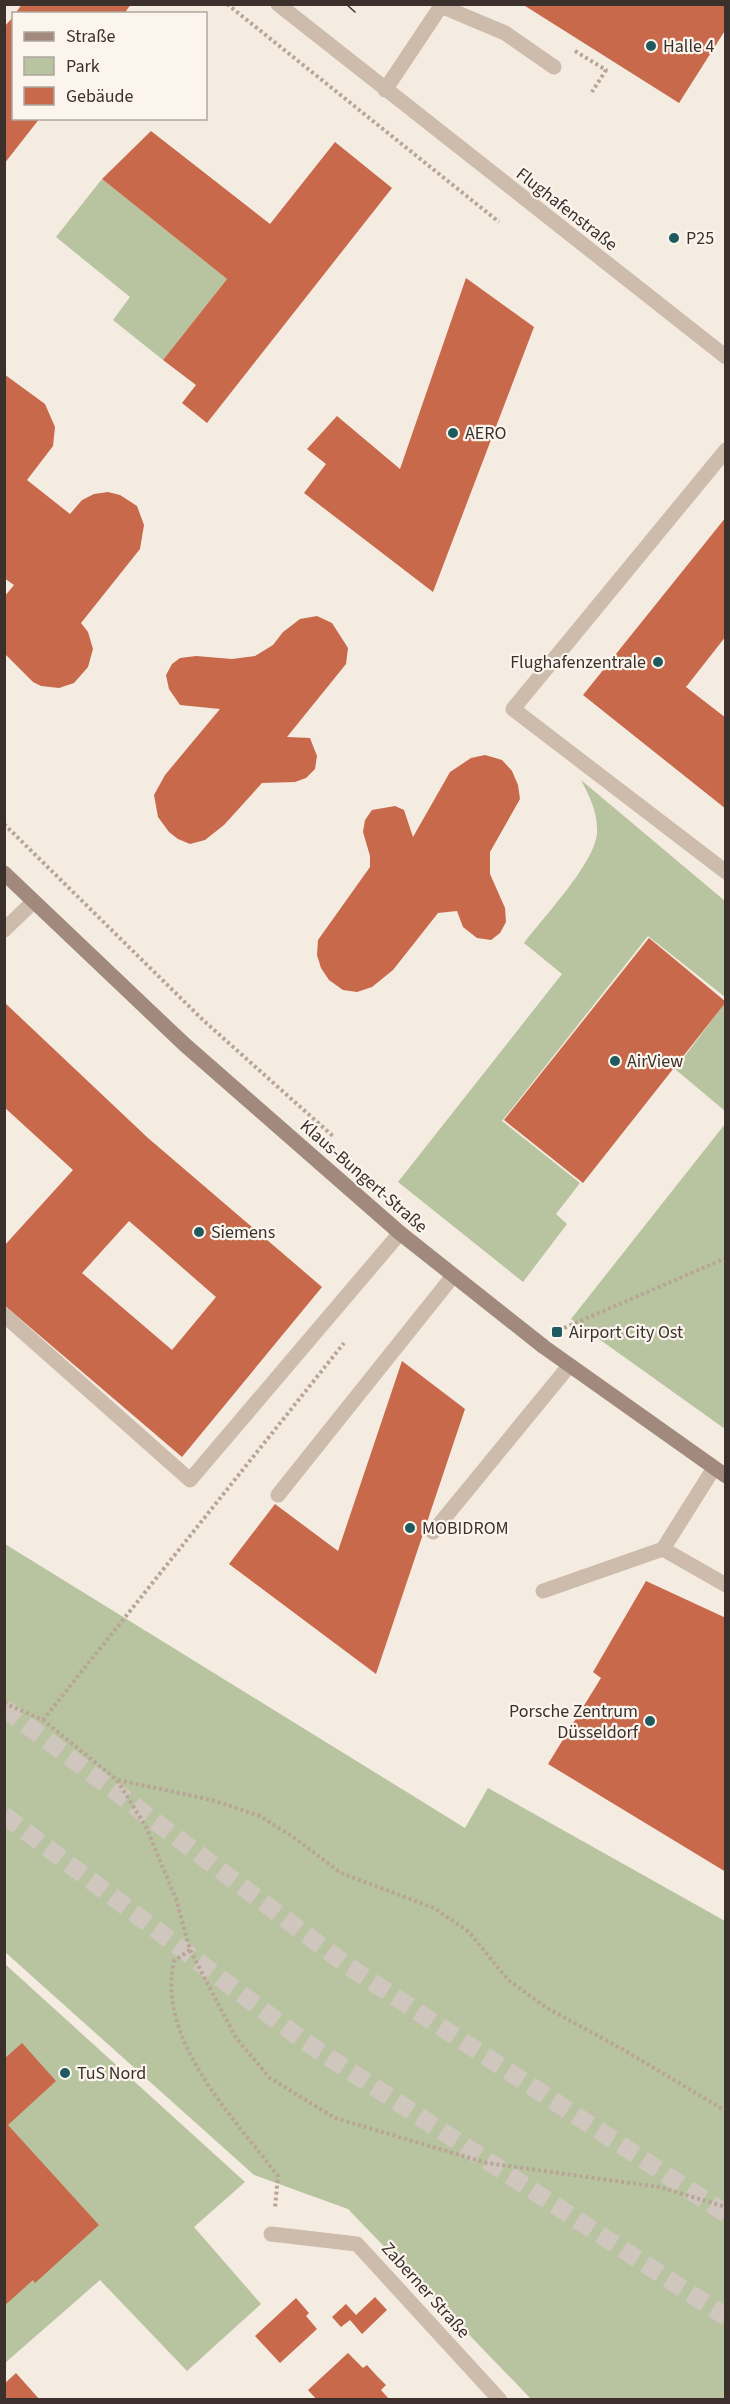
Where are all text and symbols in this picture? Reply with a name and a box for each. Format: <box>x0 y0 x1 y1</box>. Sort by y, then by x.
legend <box>12 12 207 120</box>
text: Straße <box>66 24 116 49</box>
place label: Halle 4 <box>663 34 715 59</box>
marker: Halle 4 <box>644 39 658 53</box>
text: Park <box>66 54 100 79</box>
text: Gebäude <box>66 84 134 109</box>
street label: Flughafenstraße <box>511 162 623 257</box>
place label: P25 <box>686 226 714 251</box>
marker: P25 <box>667 231 681 245</box>
place label: AERO <box>465 421 507 446</box>
marker: AERO <box>446 426 460 440</box>
place label: Flughafenzentrale <box>510 650 646 675</box>
marker: Flughafenzentrale <box>651 655 665 669</box>
place label: AirView <box>627 1049 683 1074</box>
marker: AirView <box>608 1054 622 1068</box>
street label: Klaus-Bungert-Straße <box>294 1114 433 1239</box>
place label: Siemens <box>211 1220 275 1245</box>
marker: Siemens <box>192 1225 206 1239</box>
place label: Airport City Ost <box>569 1320 683 1345</box>
marker: Airport City Ost <box>550 1325 564 1339</box>
place label: MOBIDROM <box>422 1516 509 1541</box>
marker: MOBIDROM <box>403 1521 417 1535</box>
place label: Porsche Zentrum Düsseldorf <box>509 1699 639 1745</box>
marker: Porsche Zentrum Düsseldorf <box>643 1714 657 1728</box>
place label: TuS Nord <box>77 2061 146 2086</box>
marker: TuS Nord <box>58 2066 72 2080</box>
street label: Zaberner Straße <box>376 2237 476 2344</box>

